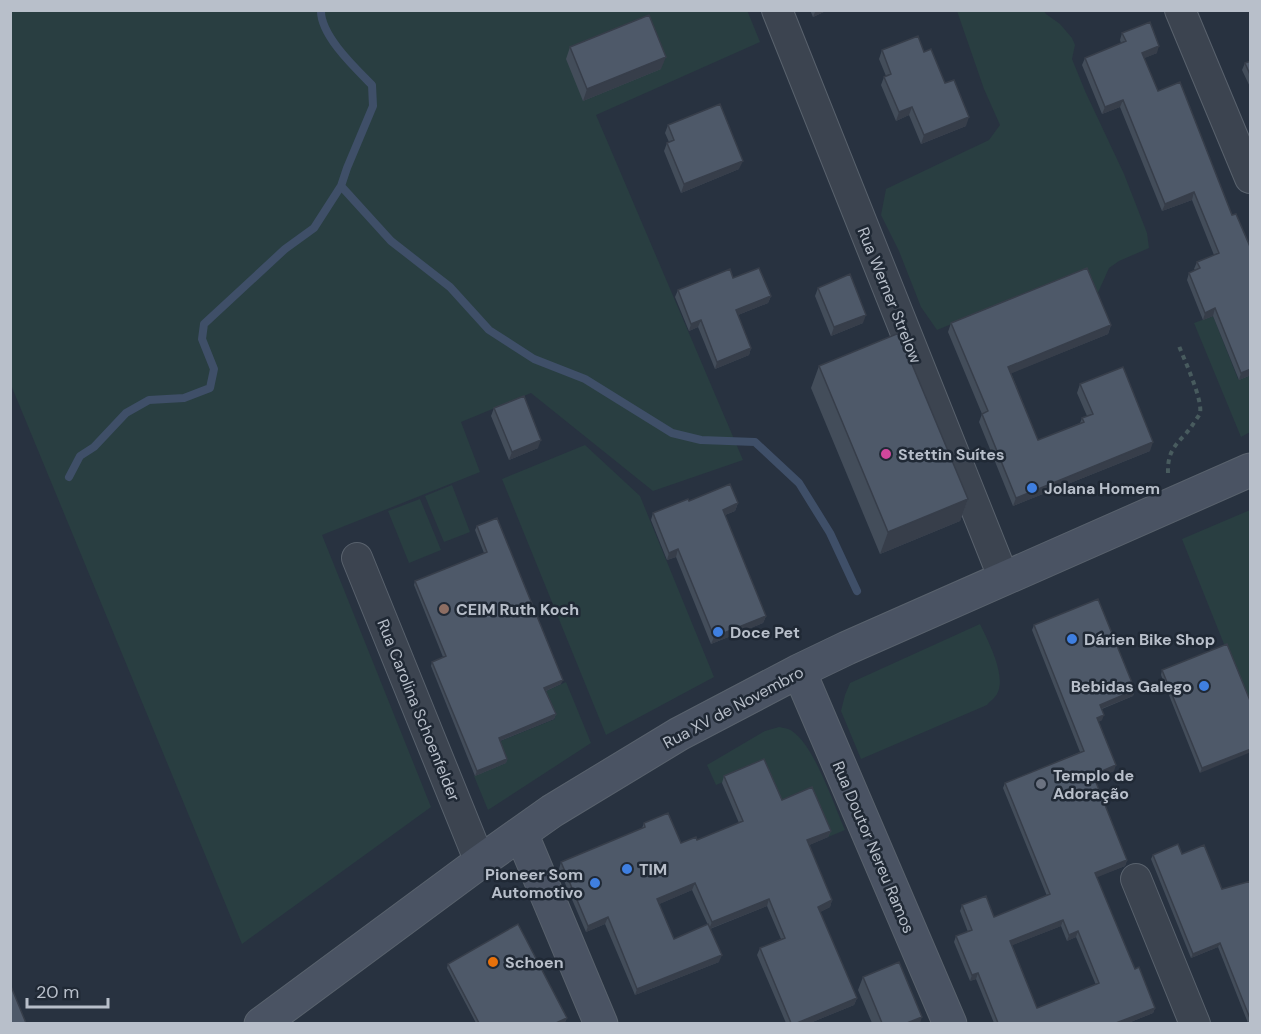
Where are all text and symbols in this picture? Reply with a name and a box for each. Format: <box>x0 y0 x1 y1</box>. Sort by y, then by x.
street label: Rua Werner Strelow <box>853 224 926 366</box>
place label: Stettin Suítes <box>898 444 1004 465</box>
marker: Stettin Suítes <box>879 447 893 461</box>
place label: Jolana Homem <box>1044 478 1160 499</box>
marker: Jolana Homem <box>1025 481 1039 495</box>
place label: CEIM Ruth Koch <box>456 599 579 620</box>
marker: CEIM Ruth Koch <box>437 602 451 616</box>
street label: Rua Carolina Schoenfelder <box>372 616 465 804</box>
place label: Doce Pet <box>730 622 800 643</box>
marker: Doce Pet <box>711 625 725 639</box>
place label: Dárien Bike Shop <box>1084 629 1215 650</box>
marker: Dárien Bike Shop <box>1065 632 1079 646</box>
street label: Rua XV de Novembro <box>659 661 807 753</box>
place label: Bebidas Galego <box>1071 676 1192 697</box>
marker: Bebidas Galego <box>1197 679 1211 693</box>
street label: Rua Doutor Nereu Ramos <box>828 758 919 936</box>
place label: Templo de Adoração <box>1053 765 1134 804</box>
marker: Templo de Adoração <box>1034 777 1048 791</box>
place label: TIM <box>639 859 667 880</box>
marker: TIM <box>620 862 634 876</box>
place label: Pioneer Som Automotivo <box>485 864 583 903</box>
marker: Pioneer Som Automotivo <box>588 876 602 890</box>
place label: Schoen <box>505 952 564 973</box>
marker: Schoen <box>486 955 500 969</box>
scale bar <box>27 971 108 1009</box>
text: 20 m <box>36 980 79 1004</box>

